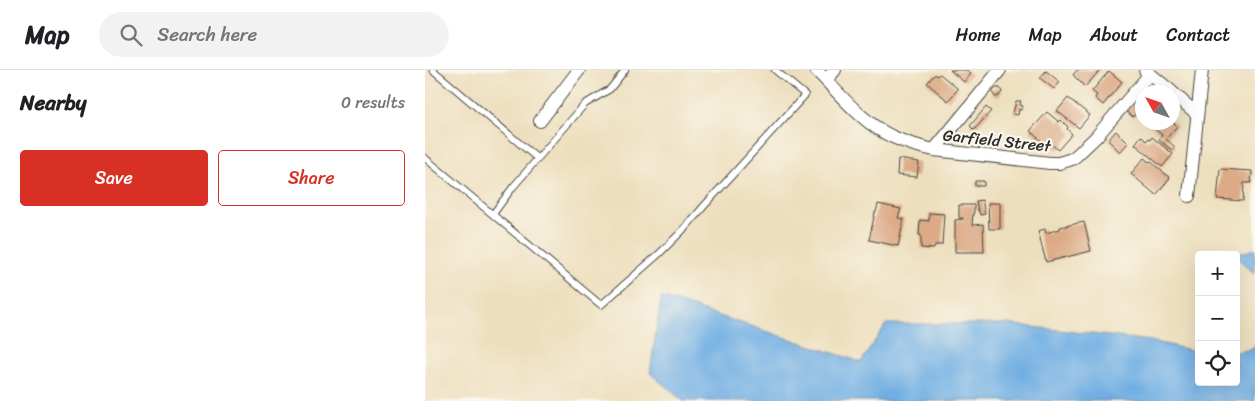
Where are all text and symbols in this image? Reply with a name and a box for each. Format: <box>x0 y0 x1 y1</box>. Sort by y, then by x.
search box <box>99 12 449 57</box>
text: Map <box>25 14 69 56</box>
text: Search here <box>157 18 257 51</box>
text: Home <box>956 19 1001 51</box>
text: Map <box>1029 19 1062 51</box>
text: About <box>1090 19 1138 51</box>
text: Contact <box>1166 19 1230 51</box>
icon: search <box>117 21 145 49</box>
text: Nearby <box>20 84 86 122</box>
north arrow <box>1135 85 1180 130</box>
text: 0 results <box>341 88 405 117</box>
street label: Garfield Street <box>942 120 1053 161</box>
button: Save <box>20 150 208 206</box>
button: Share <box>218 150 405 206</box>
map controls <box>1195 251 1240 386</box>
button: + <box>1195 251 1240 296</box>
button: − <box>1195 296 1240 341</box>
button: locate <box>1195 341 1240 386</box>

